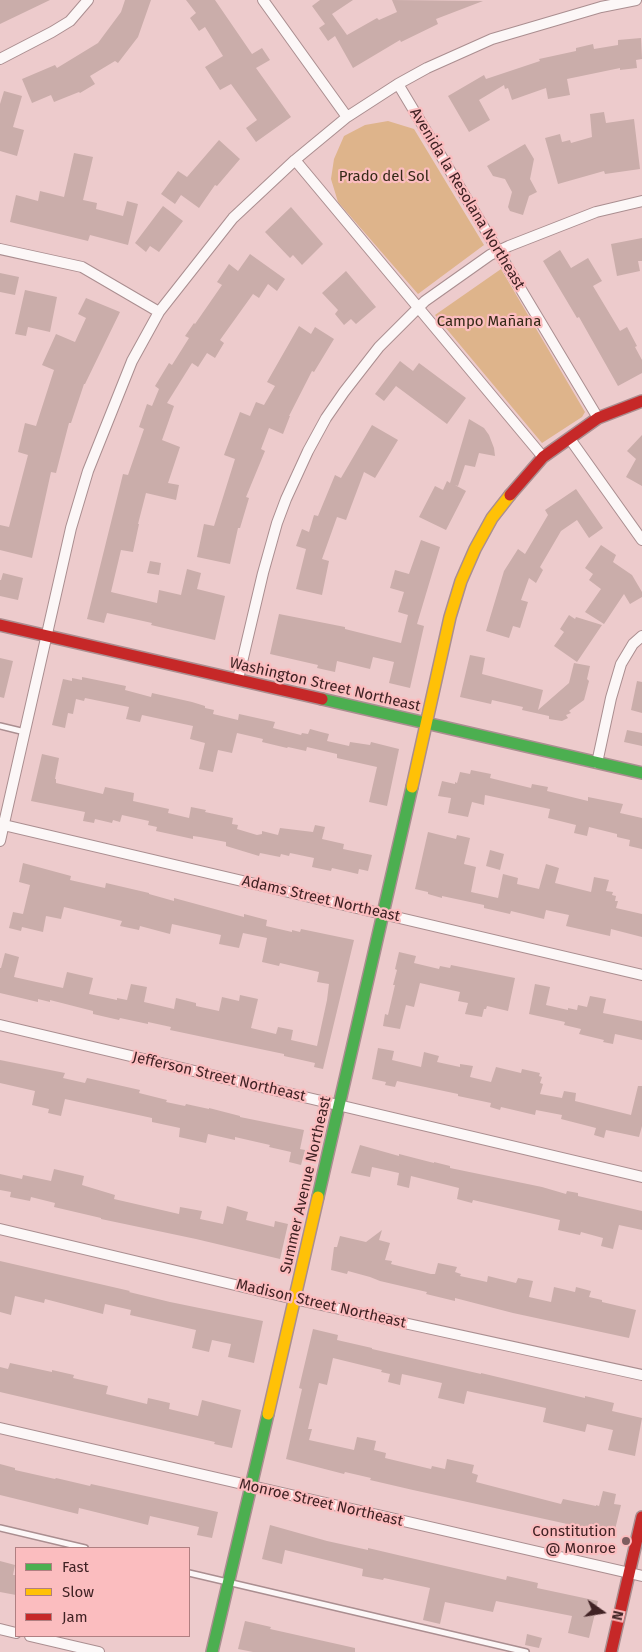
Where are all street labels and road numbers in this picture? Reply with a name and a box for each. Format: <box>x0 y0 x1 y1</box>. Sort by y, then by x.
street label: Avenida la Resolana Northeast <box>406 105 528 293</box>
street label: Washington Street Northeast <box>228 654 422 716</box>
street label: Adams Street Northeast <box>240 872 402 926</box>
street label: Jefferson Street Northeast <box>131 1048 307 1106</box>
street label: Summer Avenue Northeast <box>277 1094 335 1276</box>
street label: Madison Street Northeast <box>234 1276 408 1332</box>
street label: Monroe Street Northeast <box>237 1475 405 1531</box>

